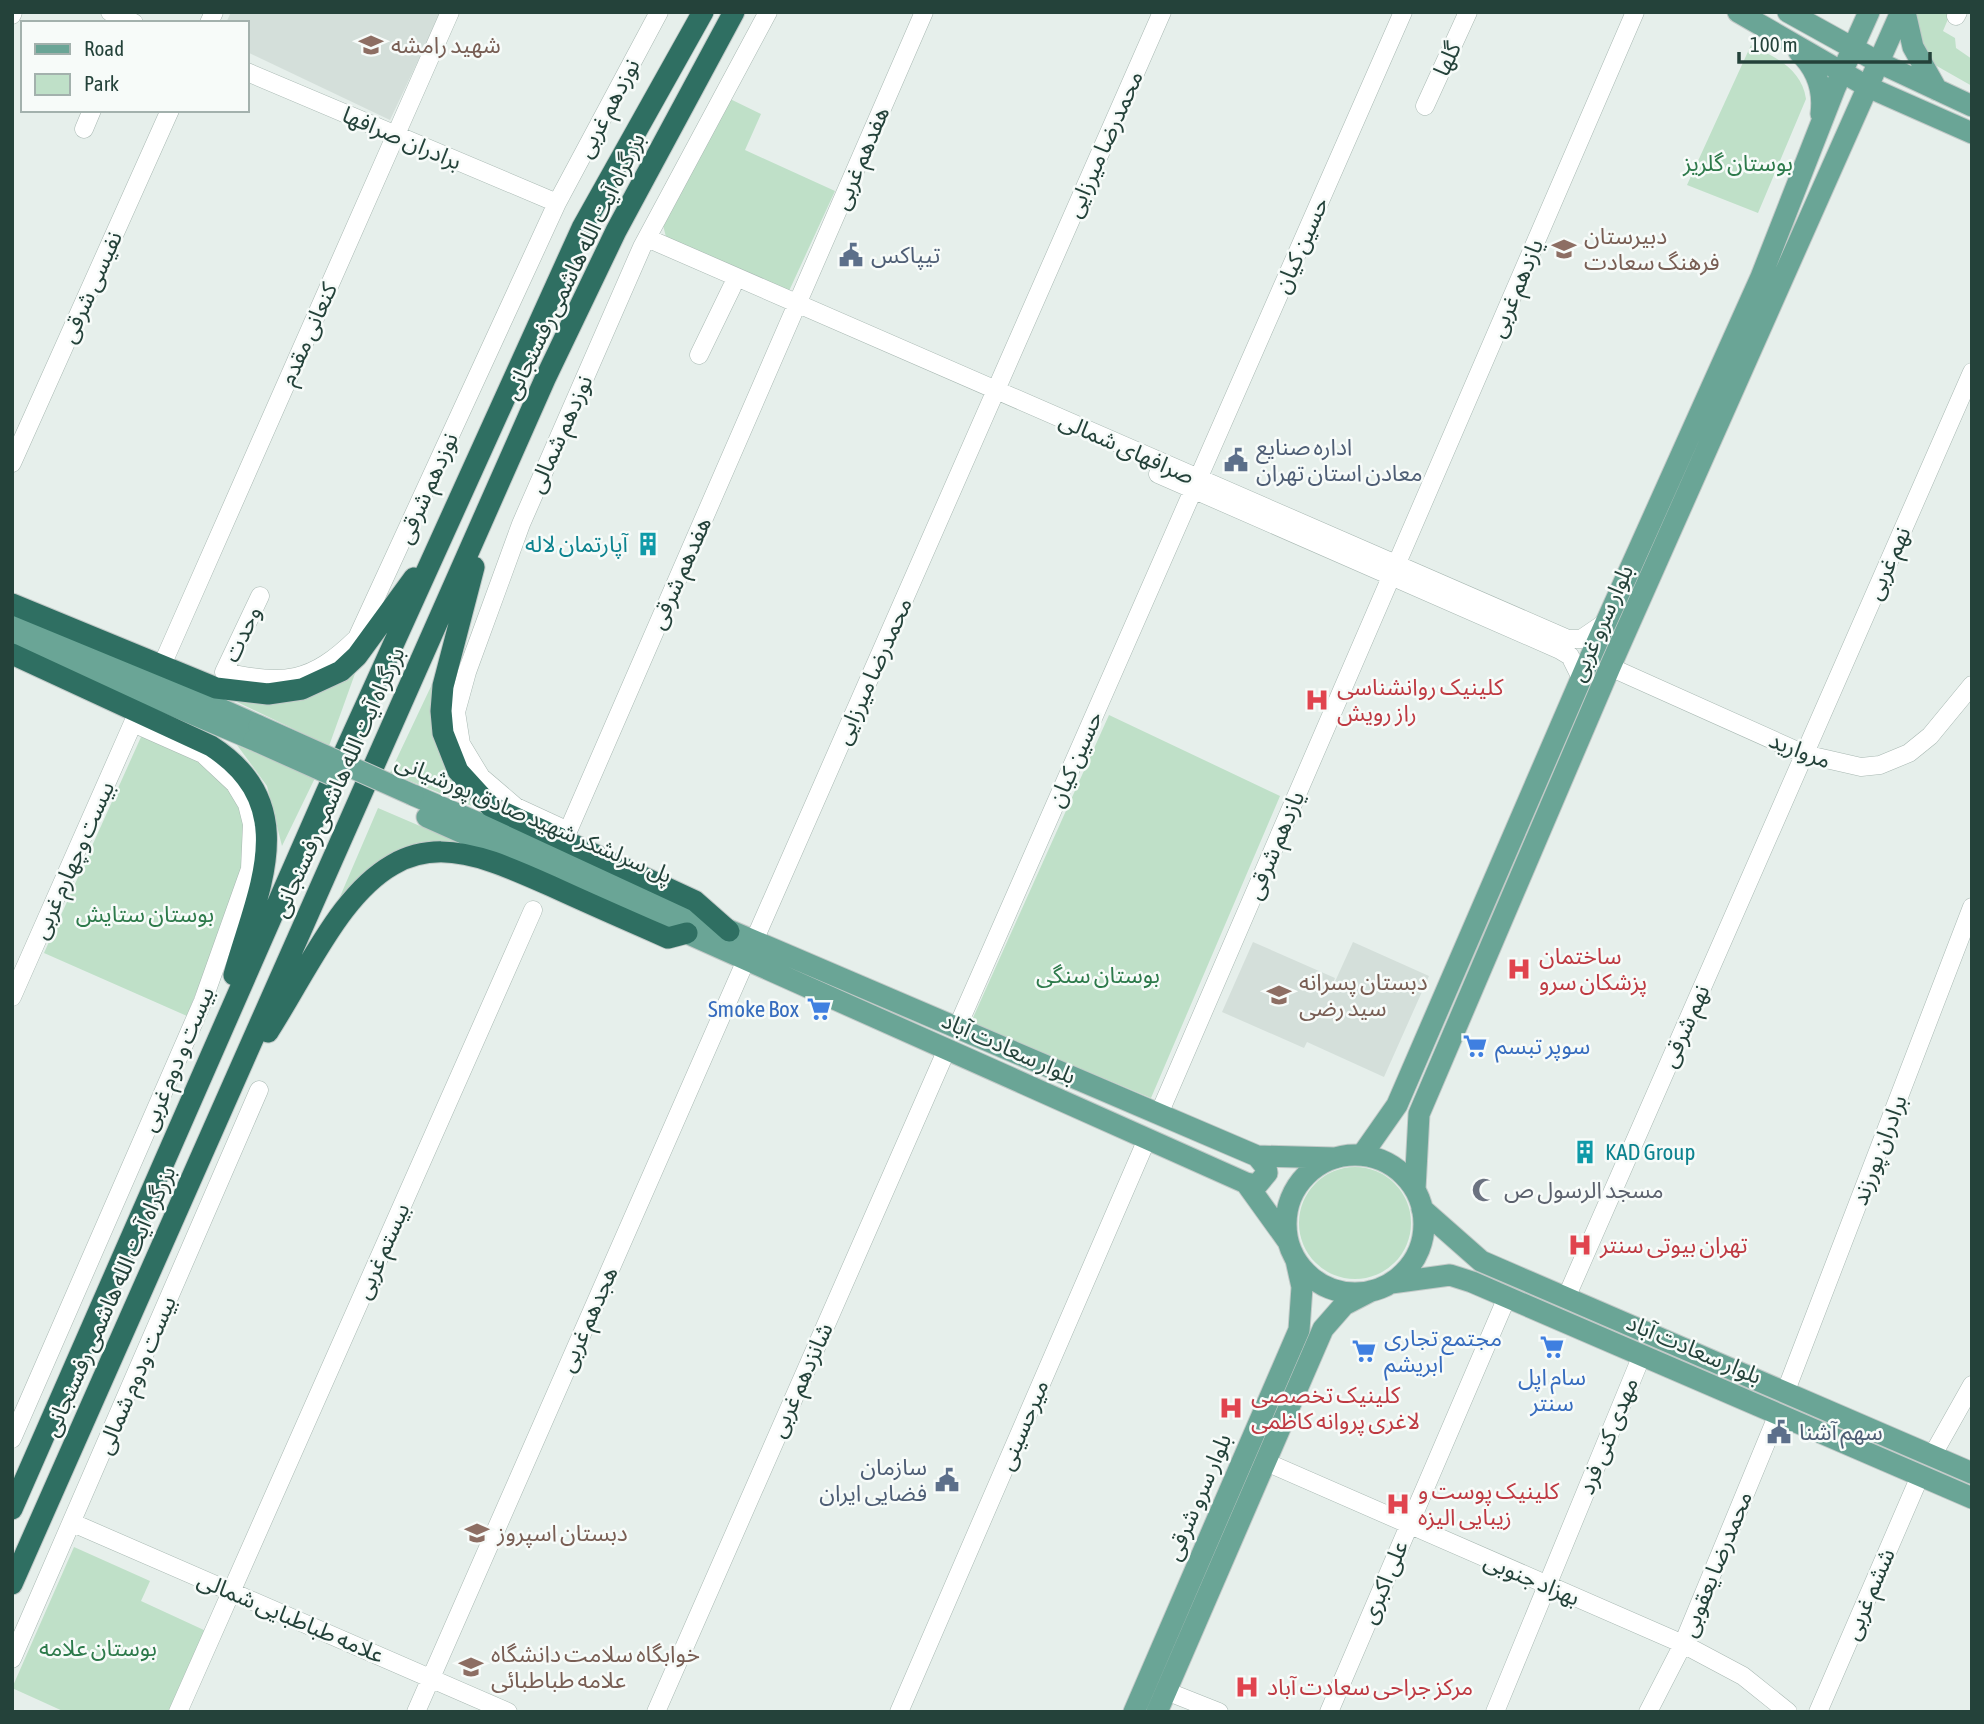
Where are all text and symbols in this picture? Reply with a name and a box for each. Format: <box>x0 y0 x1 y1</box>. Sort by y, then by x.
legend <box>21 21 248 112</box>
scale bar <box>1739 21 1930 65</box>
school or university icon: شهید رامشه <box>357 31 385 59</box>
place label: شهید رامشه <box>391 32 501 59</box>
text: 100 m <box>1750 32 1798 56</box>
text: Road <box>84 36 124 60</box>
street label: گلها <box>1428 37 1466 80</box>
street label: نوزدهم غربی <box>571 54 648 164</box>
street label: محمدرضا میرزایی <box>1060 67 1149 222</box>
text: Park <box>84 71 119 95</box>
street label: برادران صرافها <box>338 101 465 176</box>
street label: هفدهم غربی <box>828 103 898 215</box>
street label: بزرگراه آیت الله هاشمی رفسنجانی <box>498 129 651 404</box>
park label: بوستان گلریز <box>1682 150 1793 177</box>
street label: حسین کیان <box>1268 193 1334 297</box>
place label: دبیرستان فرهنگ سعادت <box>1584 223 1720 276</box>
street label: نفیسی شرقی <box>55 227 128 347</box>
street label: یازدهم غربی <box>1484 235 1552 343</box>
school or university icon: دبیرستان فرهنگ سعادت <box>1550 235 1578 263</box>
public building icon: تیپاکس <box>837 241 865 269</box>
place label: تیپاکس <box>871 242 941 270</box>
street label: کنعانی مقدم <box>274 278 347 391</box>
street label: نوزدهم شمالی <box>523 371 601 498</box>
street label: صرافهای شمالی <box>1055 407 1199 490</box>
street label: نوزدهم شرقی <box>391 428 467 549</box>
place label: اداره صنایع معادن استان تهران <box>1256 434 1423 487</box>
public building icon: اداره صنایع معادن استان تهران <box>1222 446 1250 474</box>
street label: هفدهم شرقی <box>644 513 720 635</box>
street label: نهم غربی <box>1860 523 1919 605</box>
building icon: آپارتمان لاله <box>634 530 662 558</box>
place label: آپارتمان لاله <box>525 531 629 559</box>
street label: بلوار سرو غربی <box>1564 561 1639 686</box>
street label: محمدرضا میرزایی <box>829 594 918 749</box>
street label: وحدت <box>218 602 267 667</box>
street label: بزرگراه آیت الله هاشمی رفسنجانی <box>266 643 410 922</box>
place label: کلینیک روانشناسی راز رویش <box>1337 674 1504 727</box>
hospital icon: کلینیک روانشناسی راز رویش <box>1303 686 1331 714</box>
street label: حسین کیان <box>1042 707 1108 811</box>
street label: مروارید <box>1765 726 1834 775</box>
street label: پل سرلشکر شهید صادق پورشیانی <box>391 748 676 890</box>
street label: بیست وچهارم غربی <box>27 777 124 945</box>
street label: یازدهم شرقی <box>1241 787 1313 905</box>
park label: بوستان ستایش <box>76 901 214 928</box>
place label: ساختمان پزشکان سرو <box>1539 943 1647 997</box>
hospital icon: ساختمان پزشکان سرو <box>1505 955 1533 983</box>
park label: بوستان سنگی <box>1036 962 1160 989</box>
place label: دبستان پسرانه سید رضی <box>1299 969 1428 1022</box>
school or university icon: دبستان پسرانه سید رضی <box>1265 981 1293 1009</box>
street label: نهم شرقی <box>1655 981 1718 1073</box>
street label: بیست و دوم غربی <box>135 983 224 1137</box>
supermarket icon: Smoke Box <box>805 995 833 1023</box>
place label: Smoke Box <box>708 996 799 1022</box>
street label: بلوار سعادت آباد <box>938 1007 1080 1090</box>
supermarket icon: سوپر تبسم <box>1461 1032 1489 1060</box>
place label: سوپر تبسم <box>1495 1033 1590 1063</box>
street label: برادران پورزند <box>1846 1091 1914 1209</box>
building icon: KAD Group <box>1571 1138 1599 1166</box>
place label: KAD Group <box>1605 1139 1695 1165</box>
street label: بزرگراه آیت الله هاشمی رفسنجانی <box>37 1162 181 1441</box>
mosque icon: مسجد الرسول ص <box>1470 1176 1498 1204</box>
place label: مسجد الرسول ص <box>1504 1177 1664 1204</box>
street label: بیستم غربی <box>349 1199 418 1305</box>
hospital icon: تهران بیوتی سنتر <box>1566 1231 1594 1259</box>
place label: تهران بیوتی سنتر <box>1599 1232 1748 1259</box>
street label: هجدهم غربی <box>553 1262 626 1377</box>
street label: بیست ودوم شمالی <box>91 1292 186 1460</box>
street label: بلوار سعادت آباد <box>1622 1309 1765 1390</box>
street label: شانزدهم غربی <box>764 1319 841 1443</box>
place label: مجتمع تجاری ابریشم <box>1384 1325 1502 1381</box>
supermarket icon: سام اپل سنتر <box>1538 1333 1566 1361</box>
supermarket icon: مجتمع تجاری ابریشم <box>1350 1337 1378 1365</box>
place label: سام اپل سنتر <box>1518 1364 1586 1417</box>
street label: مهدی کنی فرد <box>1573 1374 1644 1499</box>
street label: میرحسینی <box>992 1376 1055 1474</box>
place label: کلینیک تخصصی لاغری پروانه کاظمی <box>1251 1382 1420 1436</box>
hospital icon: کلینیک تخصصی لاغری پروانه کاظمی <box>1217 1394 1245 1422</box>
public building icon: سهم آشنا <box>1765 1418 1793 1446</box>
place label: سهم آشنا <box>1799 1419 1883 1449</box>
street label: بلوار سرو شرقی <box>1160 1430 1237 1565</box>
place label: سازمان فضایی ایران <box>819 1454 927 1507</box>
public building icon: سازمان فضایی ایران <box>933 1466 961 1494</box>
place label: کلینیک پوست و زیبایی الیزه <box>1418 1478 1560 1531</box>
street label: محمدرضا یعقوبی <box>1675 1487 1758 1641</box>
hospital icon: کلینیک پوست و زیبایی الیزه <box>1384 1490 1412 1518</box>
school or university icon: دبستان اسپروز <box>463 1519 491 1547</box>
place label: دبستان اسپروز <box>496 1520 628 1548</box>
street label: علی اکبری <box>1355 1536 1414 1628</box>
street label: ششم غربی <box>1838 1544 1904 1645</box>
street label: بهزاد جنوبی <box>1480 1547 1584 1612</box>
street label: علامه طباطبایی شمالی <box>194 1566 388 1668</box>
park label: بوستان علامه <box>39 1635 157 1662</box>
place label: خوابگاه سلامت دانشگاه علامه طباطبائی <box>491 1641 700 1693</box>
school or university icon: خوابگاه سلامت دانشگاه علامه طباطبائی <box>457 1653 485 1681</box>
hospital icon: مرکز جراحی سعادت آباد <box>1233 1673 1261 1701</box>
place label: مرکز جراحی سعادت آباد <box>1267 1674 1473 1701</box>

